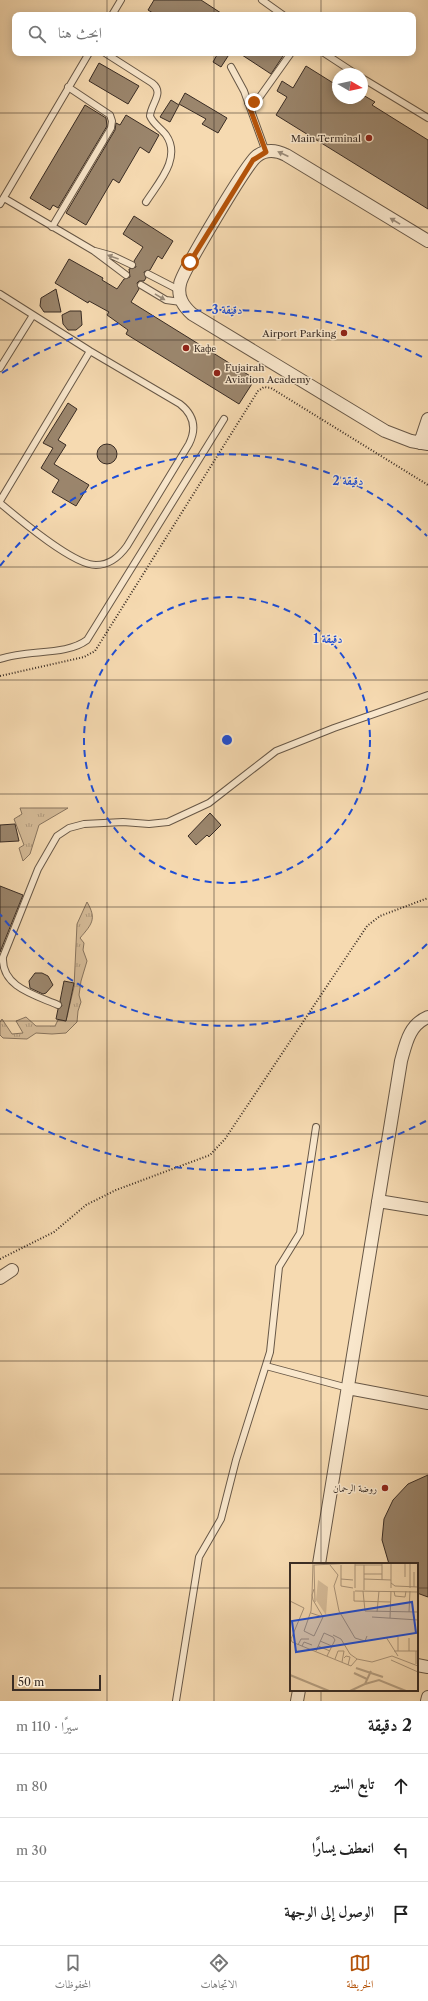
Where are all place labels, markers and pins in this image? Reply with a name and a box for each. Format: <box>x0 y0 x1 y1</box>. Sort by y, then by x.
place label: Main Terminal <box>291 132 361 145</box>
marker: Main Terminal <box>364 133 374 143</box>
place label: Airport Parking <box>261 327 337 340</box>
marker: Airport Parking <box>339 328 349 338</box>
place label: Кафе <box>194 342 216 355</box>
marker: Кафе <box>181 343 191 353</box>
place label: Fujairah Aviation Academy <box>224 361 311 386</box>
marker: Fujairah Aviation Academy <box>212 368 222 378</box>
centre of rings <box>220 733 234 747</box>
place label: روضة الرحمان <box>333 1482 377 1495</box>
marker: روضة الرحمان <box>380 1483 390 1493</box>

